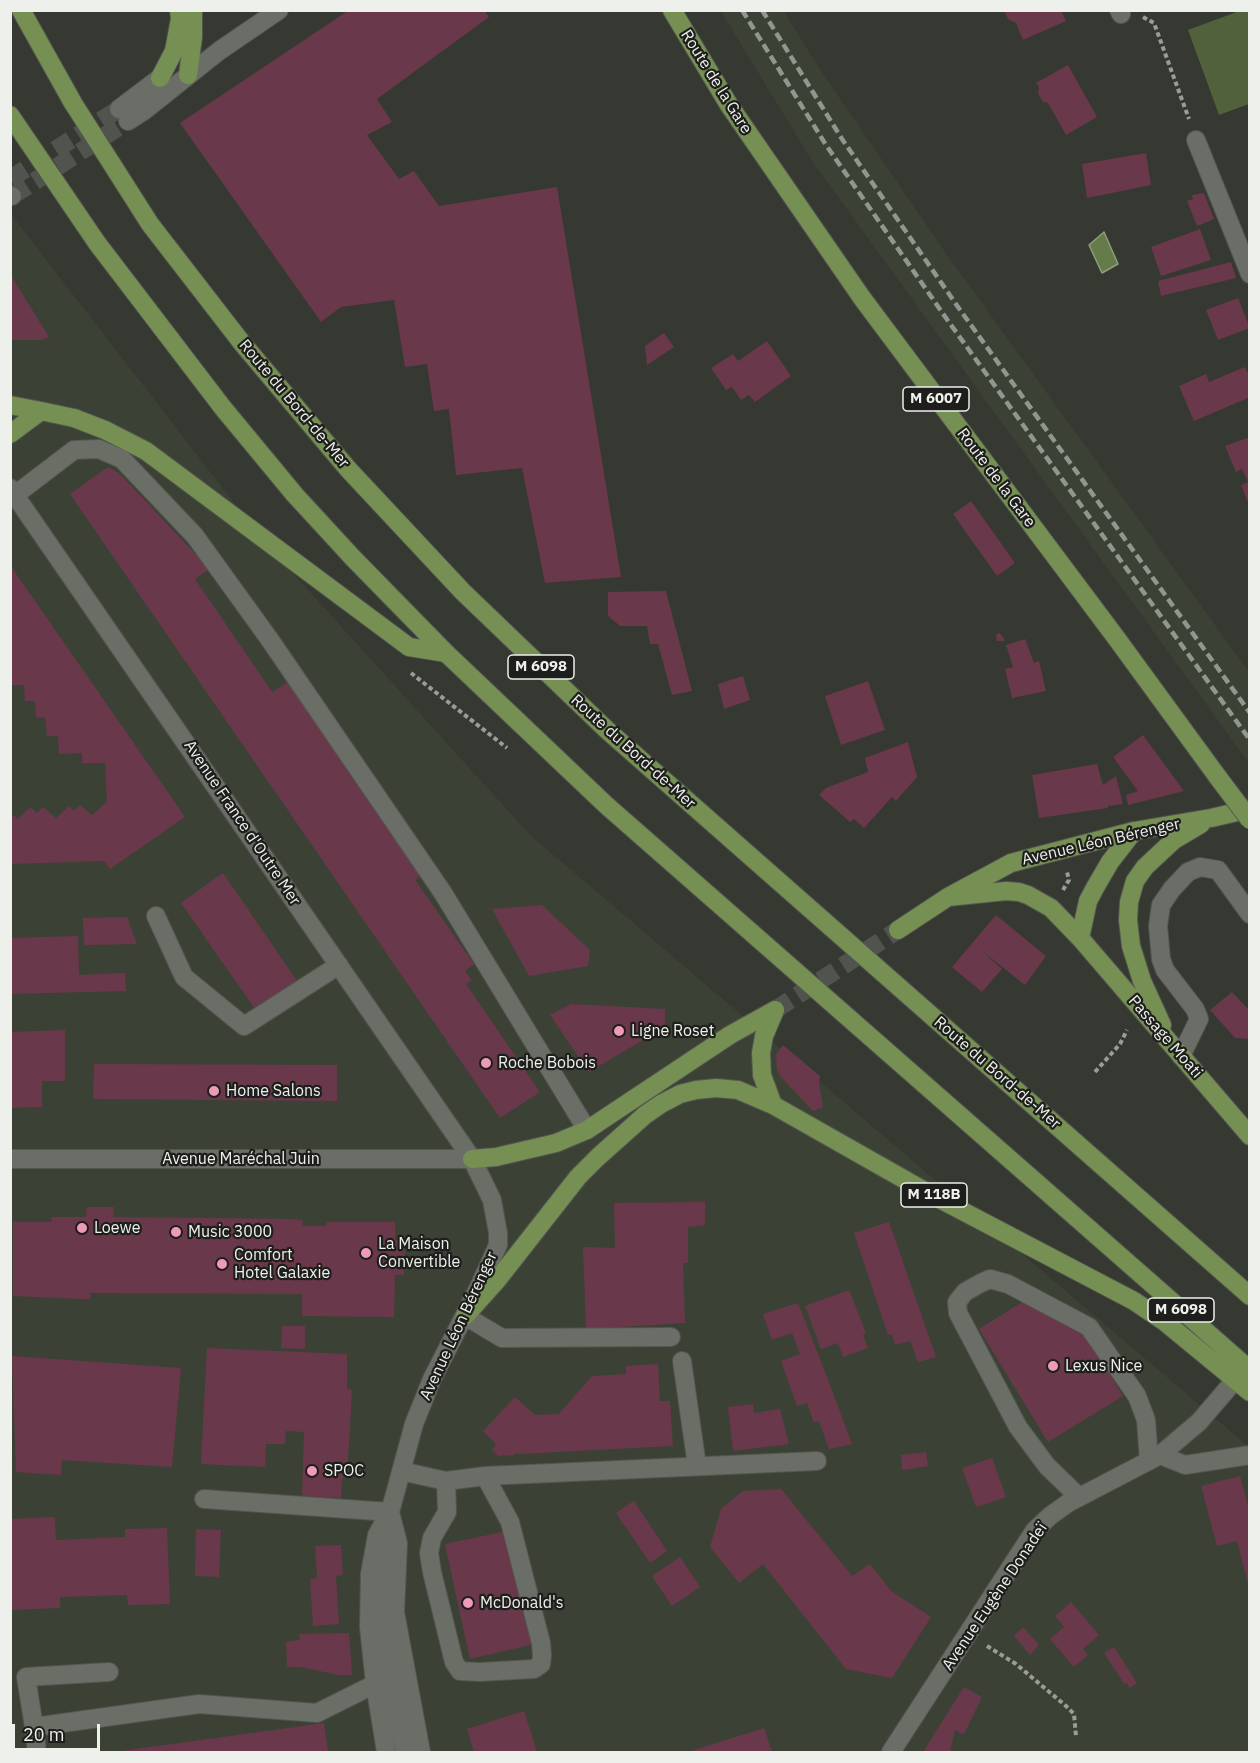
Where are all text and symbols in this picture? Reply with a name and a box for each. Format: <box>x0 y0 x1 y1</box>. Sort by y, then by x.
street label: Route de la Gare <box>676 26 756 138</box>
street label: Route du Bord-de-Mer <box>235 336 353 472</box>
road number: M 6007 <box>903 387 969 411</box>
street label: Route de la Gare <box>953 425 1039 531</box>
road number: M 6098 <box>508 655 574 679</box>
street label: Route du Bord-de-Mer <box>567 691 699 813</box>
street label: Avenue France d'Outre Mer <box>180 737 304 909</box>
street label: Avenue Léon Bérenger <box>1020 814 1182 870</box>
street label: Passage Moati <box>1124 992 1206 1082</box>
street label: Route du Bord-de-Mer <box>930 1013 1064 1133</box>
place label: Ligne Roset <box>631 1021 714 1041</box>
marker: Ligne Roset <box>612 1024 626 1038</box>
place label: Roche Bobois <box>498 1053 596 1073</box>
marker: Roche Bobois <box>479 1056 493 1070</box>
place label: Home Salons <box>226 1081 321 1101</box>
marker: Home Salons <box>207 1084 221 1098</box>
street label: Avenue Maréchal Juin <box>162 1149 320 1169</box>
road number: M 118B <box>901 1183 967 1207</box>
place label: Loewe <box>94 1218 141 1238</box>
marker: Loewe <box>75 1221 89 1235</box>
place label: Music 3000 <box>188 1222 272 1242</box>
marker: Music 3000 <box>169 1225 183 1239</box>
place label: La Maison Convertible <box>378 1234 460 1272</box>
place label: Comfort Hotel Galaxie <box>234 1245 330 1283</box>
marker: La Maison Convertible <box>359 1246 373 1260</box>
street label: Avenue Léon Bérenger <box>416 1249 502 1403</box>
marker: Comfort Hotel Galaxie <box>215 1257 229 1271</box>
road number: M 6098 <box>1148 1298 1214 1322</box>
place label: Lexus Nice <box>1065 1356 1142 1376</box>
marker: Lexus Nice <box>1046 1359 1060 1373</box>
place label: SPOC <box>324 1461 364 1481</box>
marker: SPOC <box>305 1464 319 1478</box>
street label: Avenue Eugène Donadeï <box>938 1520 1052 1674</box>
place label: McDonald's <box>480 1593 564 1613</box>
marker: McDonald's <box>461 1596 475 1610</box>
scale bar <box>15 1712 104 1750</box>
text: 20 m <box>23 1723 65 1746</box>

